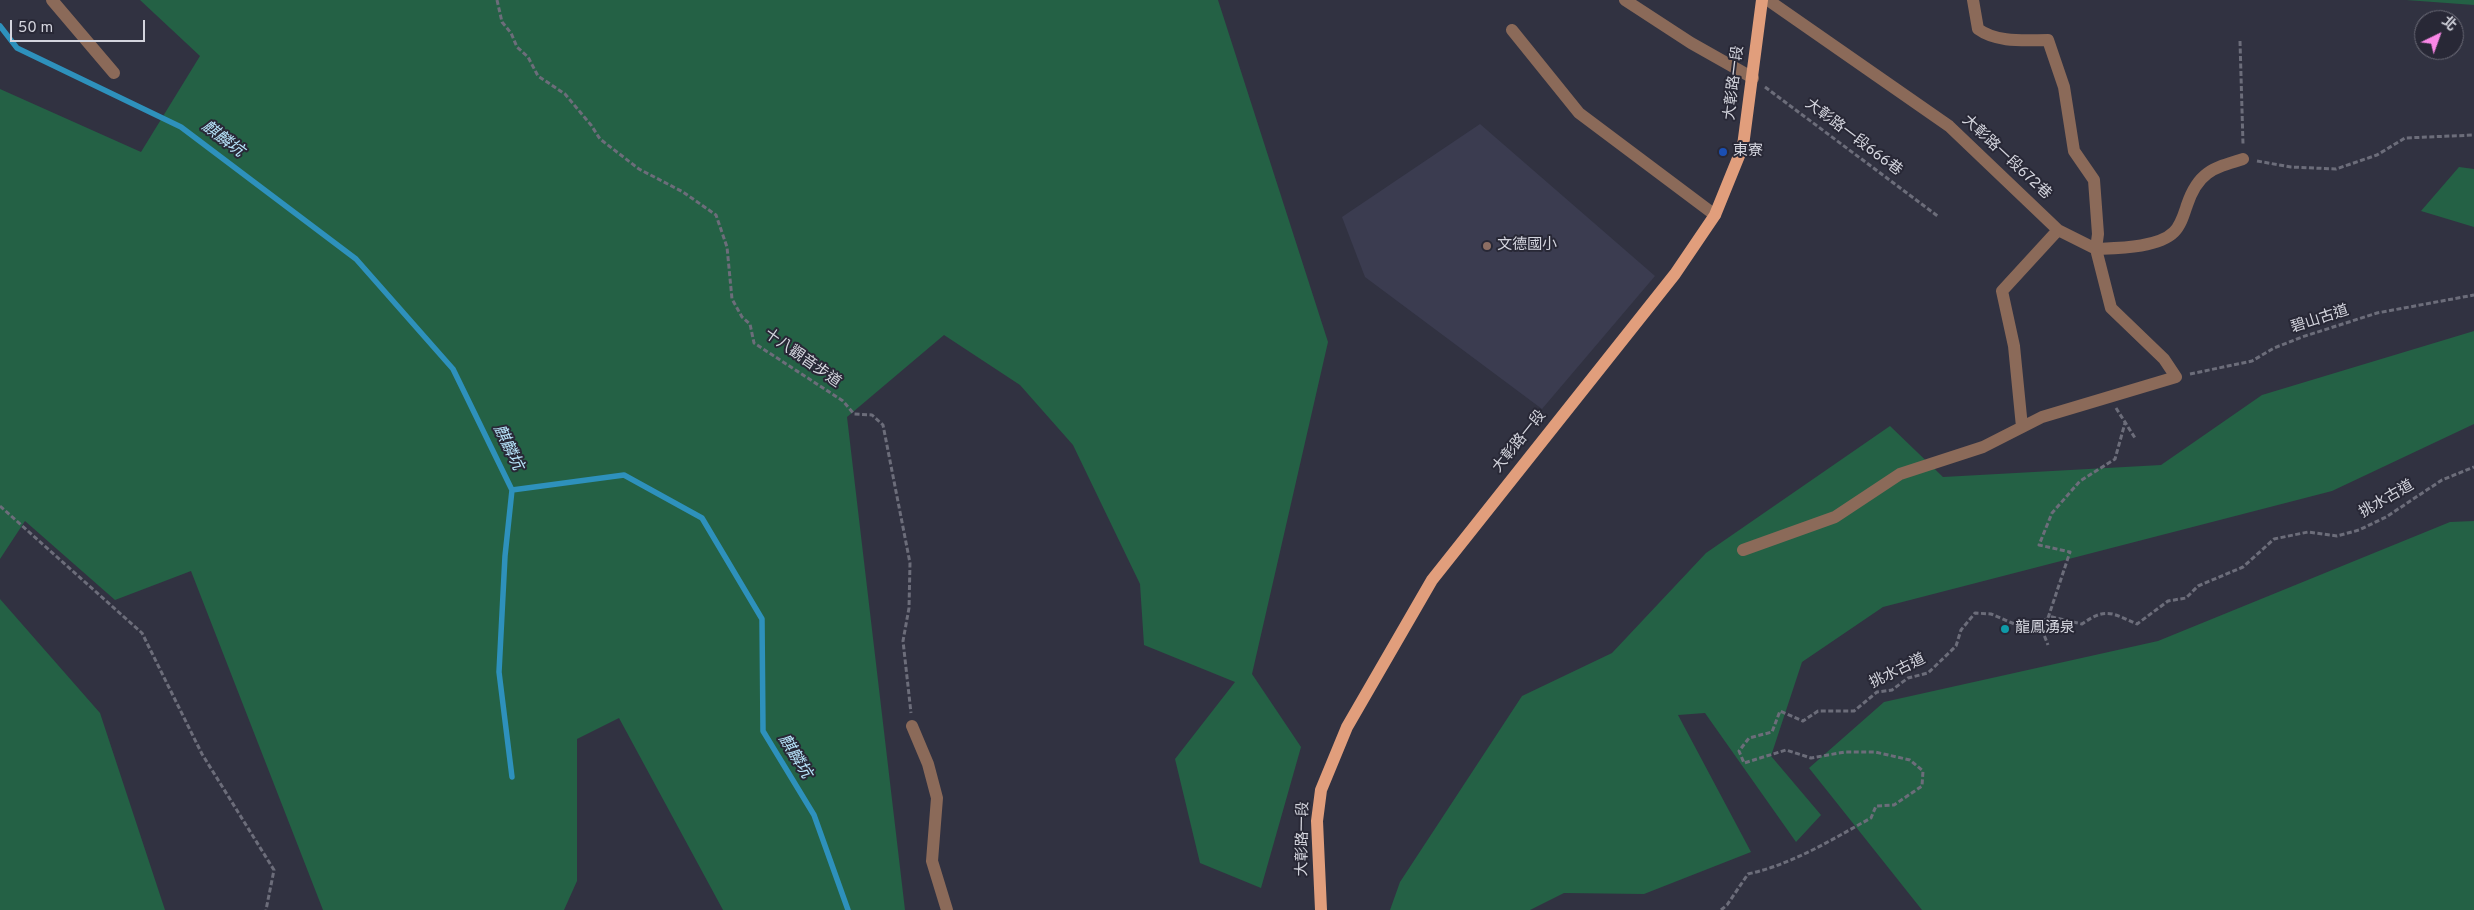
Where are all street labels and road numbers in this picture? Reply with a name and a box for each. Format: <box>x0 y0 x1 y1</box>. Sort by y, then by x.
street label: 大彰路一段 <box>1721 45 1749 121</box>
street label: 大彰路一段666巷 <box>1801 96 1905 180</box>
street label: 大彰路一段672巷 <box>1958 112 2054 204</box>
street label: 碧山古道 <box>2289 302 2351 338</box>
street label: 十八觀音步道 <box>760 326 844 392</box>
street label: 大彰路一段 <box>1489 407 1551 477</box>
street label: 挑水古道 <box>2357 477 2417 523</box>
street label: 挑水古道 <box>1867 651 1929 693</box>
street label: 大彰路一段 <box>1294 801 1314 877</box>

